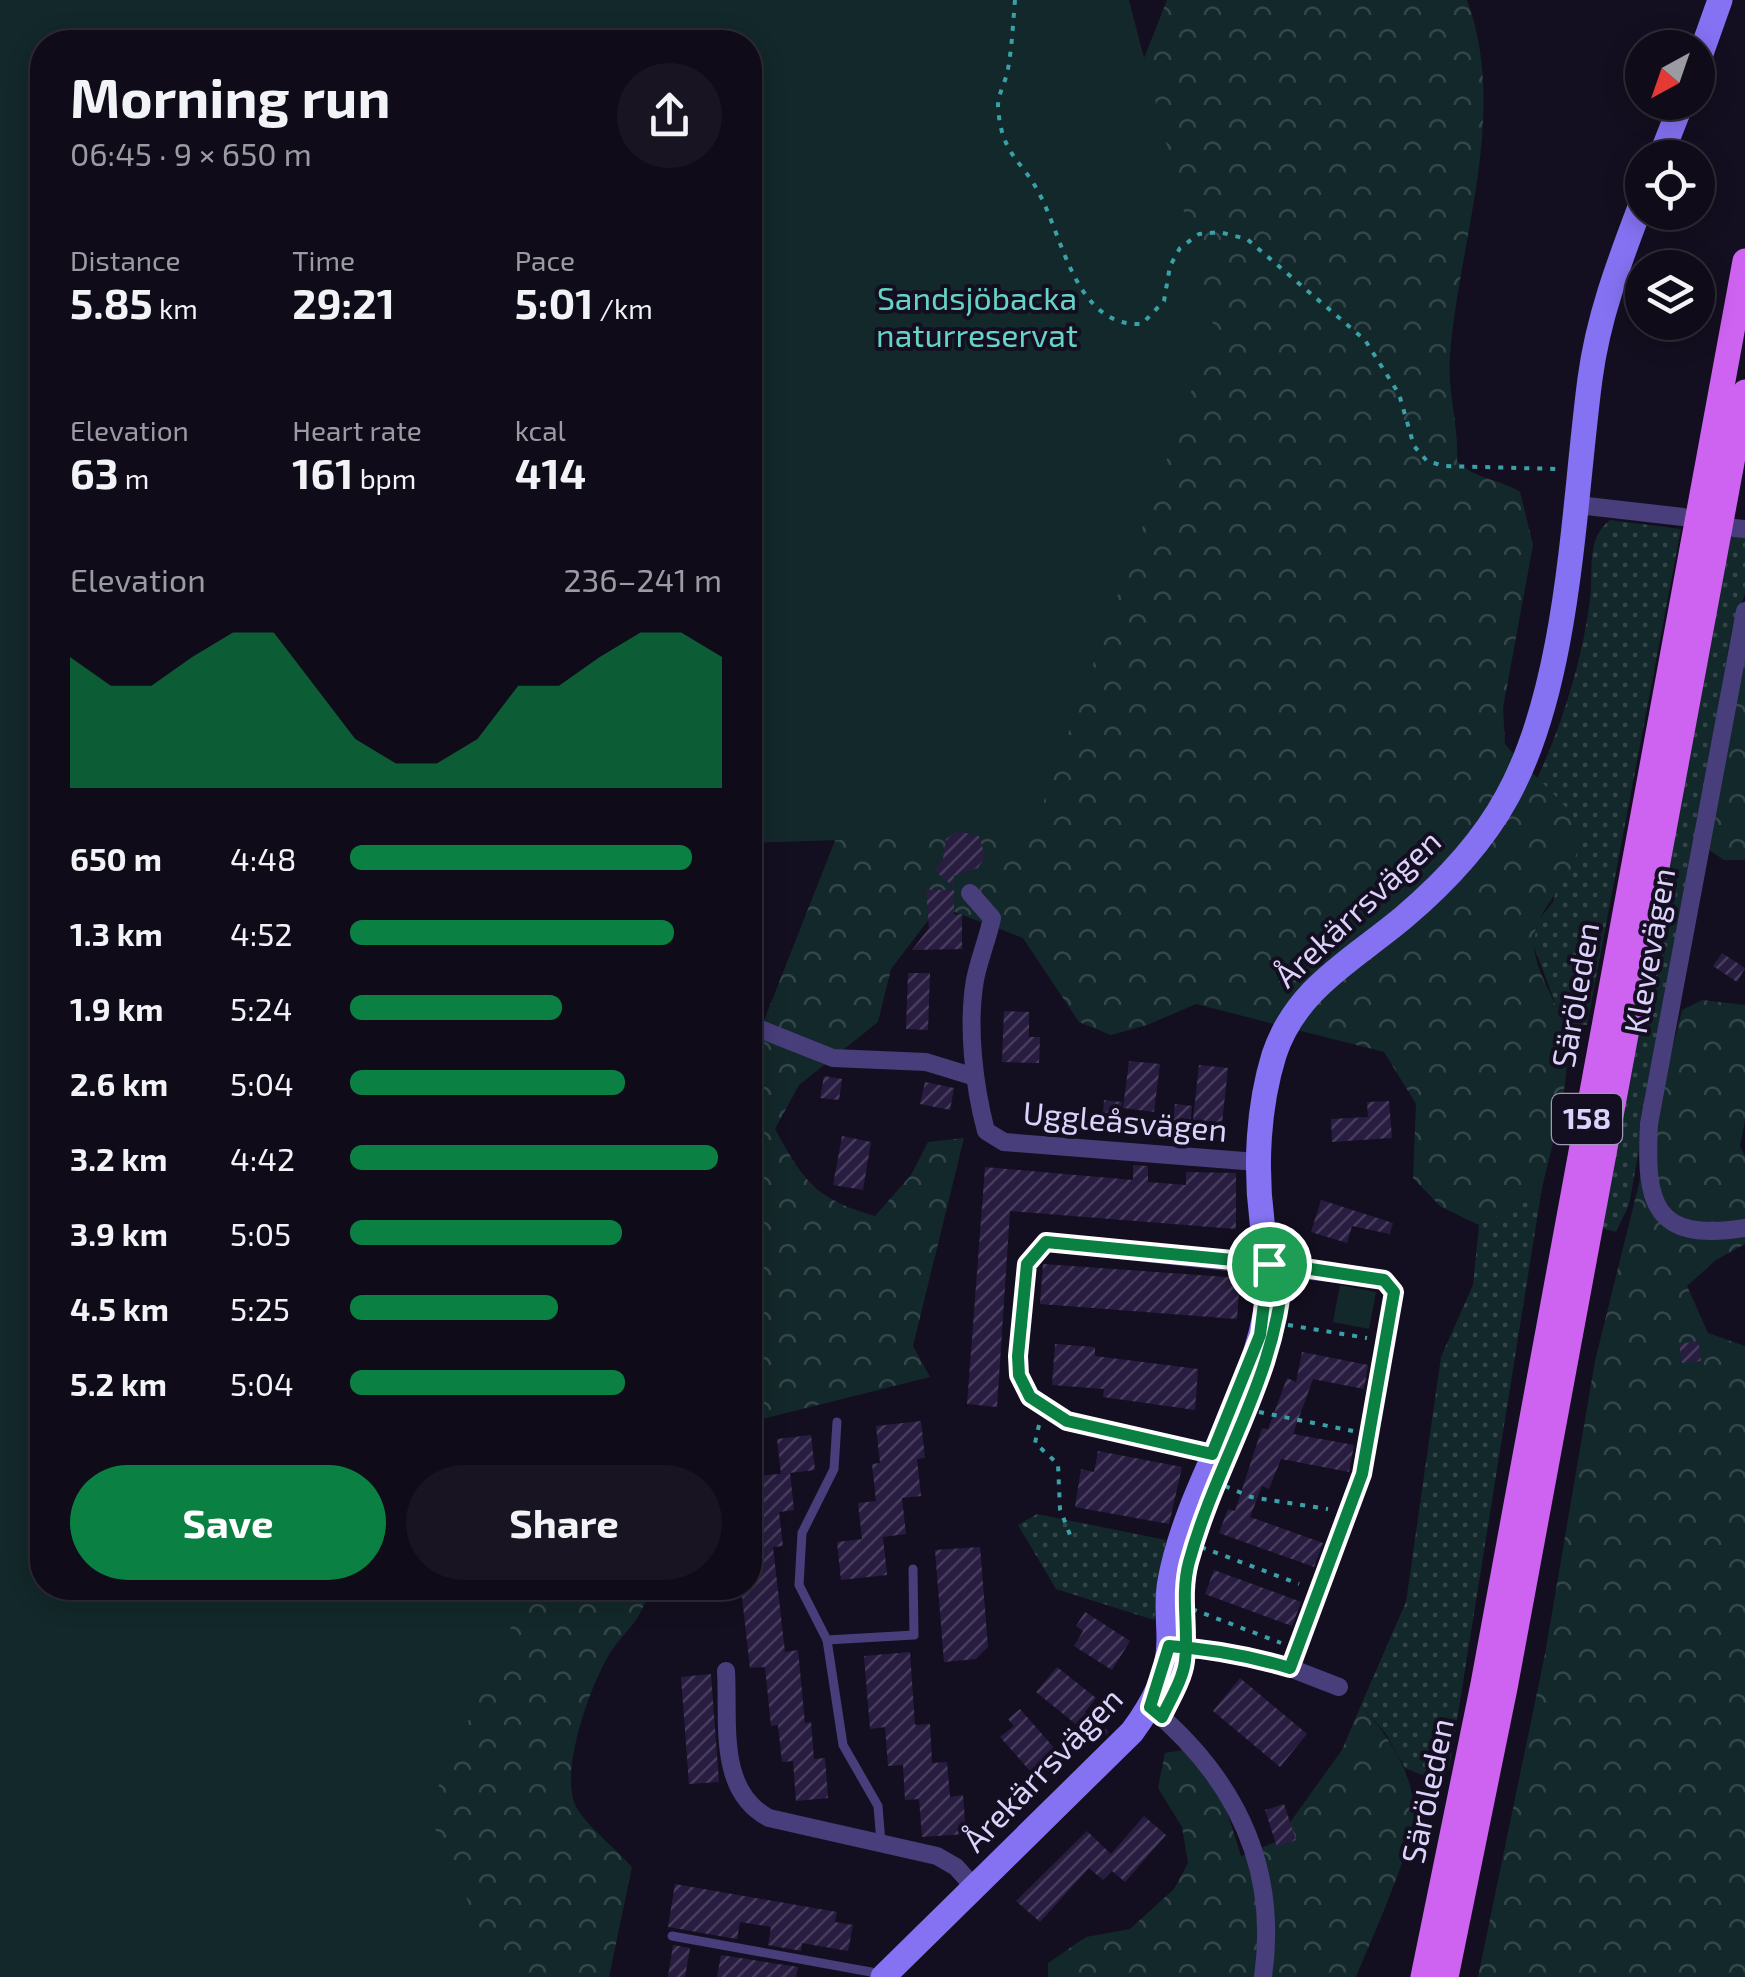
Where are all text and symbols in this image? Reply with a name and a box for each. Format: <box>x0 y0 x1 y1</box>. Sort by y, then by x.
north arrow <box>1625 30 1715 120</box>
map controls <box>1625 30 1715 340</box>
text: Morning run <box>70 63 391 129</box>
button: share <box>617 63 722 168</box>
text: 06:45 · 9 × 650 m <box>70 134 312 172</box>
button: locate <box>1625 140 1715 230</box>
text: Distance <box>70 243 181 277</box>
text: Time <box>292 243 355 277</box>
text: Pace <box>515 243 575 277</box>
button: layers <box>1625 250 1715 340</box>
text: 5.85 <box>70 277 153 327</box>
text: 29:21 <box>292 277 395 327</box>
text: 5:01 <box>515 277 593 327</box>
park label: Sandsjöbacka naturreservat <box>876 278 1078 353</box>
text: km <box>153 291 198 325</box>
text: /km <box>593 291 653 325</box>
text: Elevation <box>70 413 189 447</box>
text: Heart rate <box>292 413 422 447</box>
text: kcal <box>515 413 566 447</box>
text: 63 <box>70 447 119 497</box>
text: 161 <box>292 447 353 497</box>
text: 414 <box>515 447 586 497</box>
text: m <box>119 461 149 495</box>
text: bpm <box>353 461 416 495</box>
text: Elevation <box>70 560 206 598</box>
text: 236–241 m <box>563 560 722 598</box>
street label: Årekärrsvägen <box>1266 821 1448 994</box>
text: 650 m <box>70 839 162 877</box>
text: 4:48 <box>230 839 296 877</box>
street label: Klevevägen <box>1615 865 1681 1036</box>
text: 1.3 km <box>70 914 163 952</box>
text: 4:52 <box>230 914 292 952</box>
street label: Säröleden <box>1543 919 1605 1070</box>
text: 1.9 km <box>70 989 164 1027</box>
text: 5:24 <box>230 989 292 1027</box>
text: 2.6 km <box>70 1064 168 1102</box>
text: 5:04 <box>230 1064 294 1102</box>
street label: Uggleåsvägen <box>1021 1092 1229 1148</box>
road number: 158 <box>1552 1094 1622 1144</box>
text: 3.2 km <box>70 1139 168 1177</box>
text: 4:42 <box>230 1139 295 1177</box>
text: 3.9 km <box>70 1214 168 1252</box>
text: 5:05 <box>230 1214 291 1252</box>
pin <box>1227 1222 1312 1307</box>
icon: arrive <box>1242 1237 1297 1292</box>
text: 4.5 km <box>70 1289 169 1327</box>
text: 5:25 <box>230 1289 290 1327</box>
text: 5.2 km <box>70 1364 167 1402</box>
text: 5:04 <box>230 1364 294 1402</box>
button: Save <box>70 1465 386 1580</box>
button: Share <box>406 1465 722 1580</box>
street label: Årekärrsvägen <box>954 1679 1129 1858</box>
street label: Säröleden <box>1392 1715 1460 1866</box>

